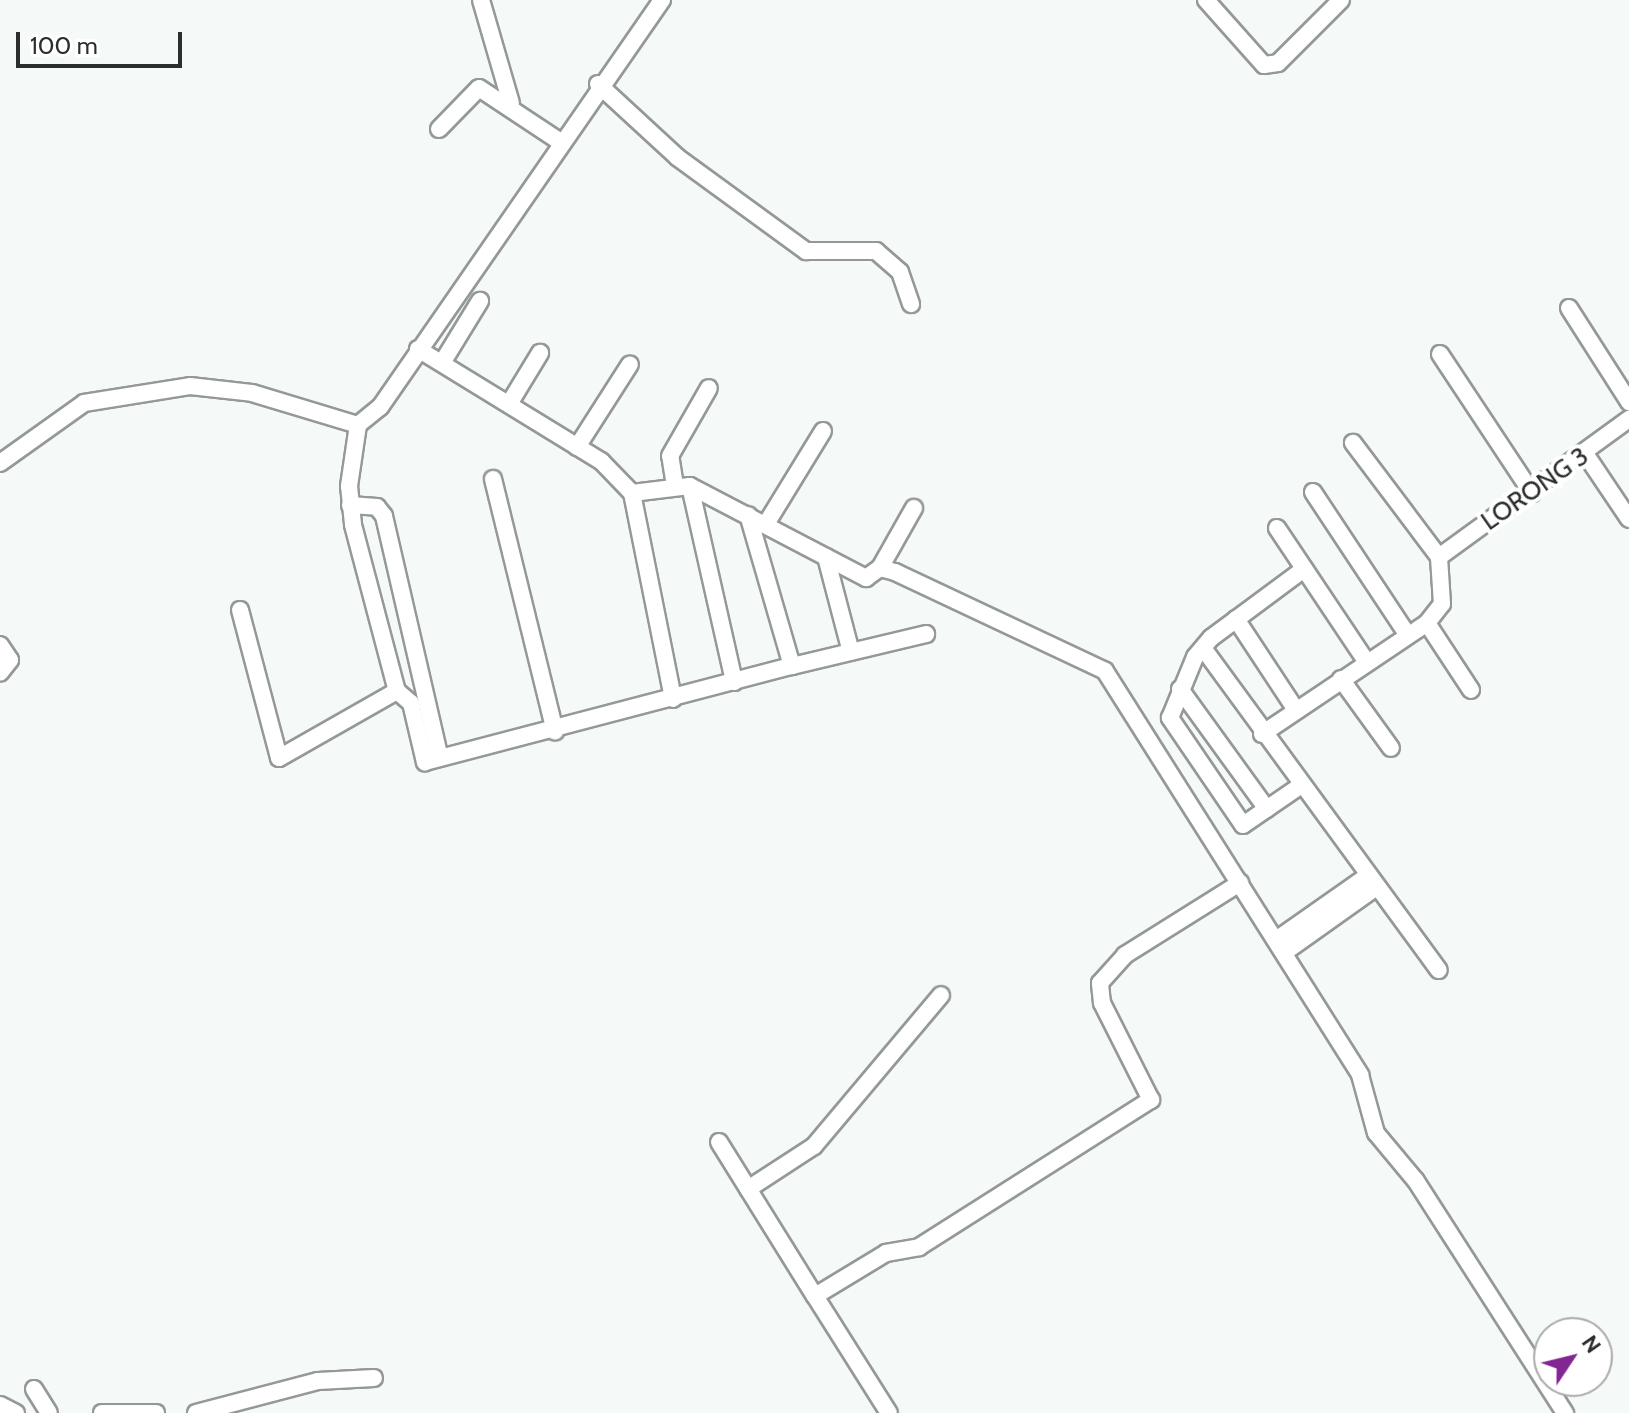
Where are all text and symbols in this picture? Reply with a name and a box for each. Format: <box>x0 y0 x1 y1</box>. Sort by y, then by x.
scale bar <box>20 16 186 66</box>
text: 100 m <box>30 31 98 60</box>
street label: LORONG 3 <box>1475 441 1595 537</box>
north arrow <box>1533 1317 1613 1397</box>
text: N <box>1576 1330 1607 1358</box>

